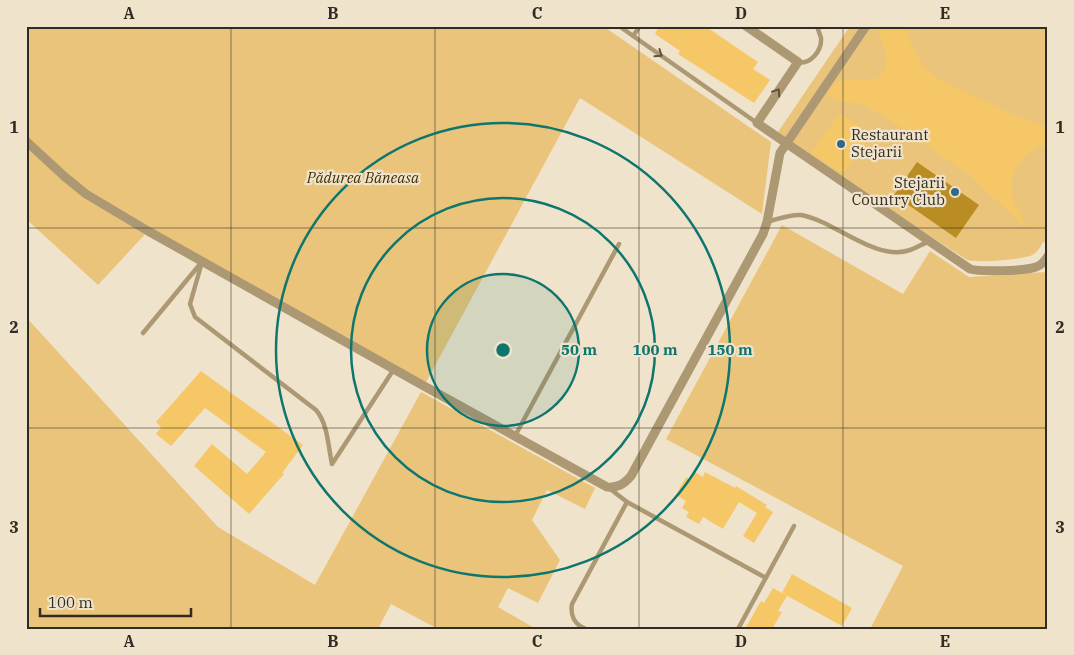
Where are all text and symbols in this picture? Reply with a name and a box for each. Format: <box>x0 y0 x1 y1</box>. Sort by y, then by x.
text: A <box>123 3 135 23</box>
text: B <box>327 3 339 23</box>
text: C <box>532 3 542 23</box>
text: D <box>735 3 747 23</box>
text: E <box>940 3 950 23</box>
one-way arrow <box>653 48 663 57</box>
one-way arrow <box>771 89 780 98</box>
text: 1 <box>9 117 19 137</box>
text: 1 <box>1055 117 1065 137</box>
place label: Restaurant Stejarii <box>851 125 929 161</box>
marker: Restaurant Stejarii <box>835 138 847 150</box>
park label: Pădurea Băneasa <box>306 168 420 187</box>
place label: Stejarii Country Club <box>852 173 945 209</box>
marker: Stejarii Country Club <box>949 186 961 198</box>
text: 2 <box>9 317 19 337</box>
text: 2 <box>1055 317 1065 337</box>
text: 50 m <box>561 340 597 359</box>
text: 100 m <box>632 340 678 359</box>
text: 150 m <box>707 340 753 359</box>
centre of rings <box>494 341 512 359</box>
text: 3 <box>9 517 19 537</box>
text: 3 <box>1055 517 1065 537</box>
scale bar <box>40 585 191 617</box>
text: 100 m <box>48 593 93 612</box>
text: A <box>123 631 135 651</box>
text: B <box>327 631 339 651</box>
text: C <box>532 631 542 651</box>
text: D <box>735 631 747 651</box>
text: E <box>940 631 950 651</box>

